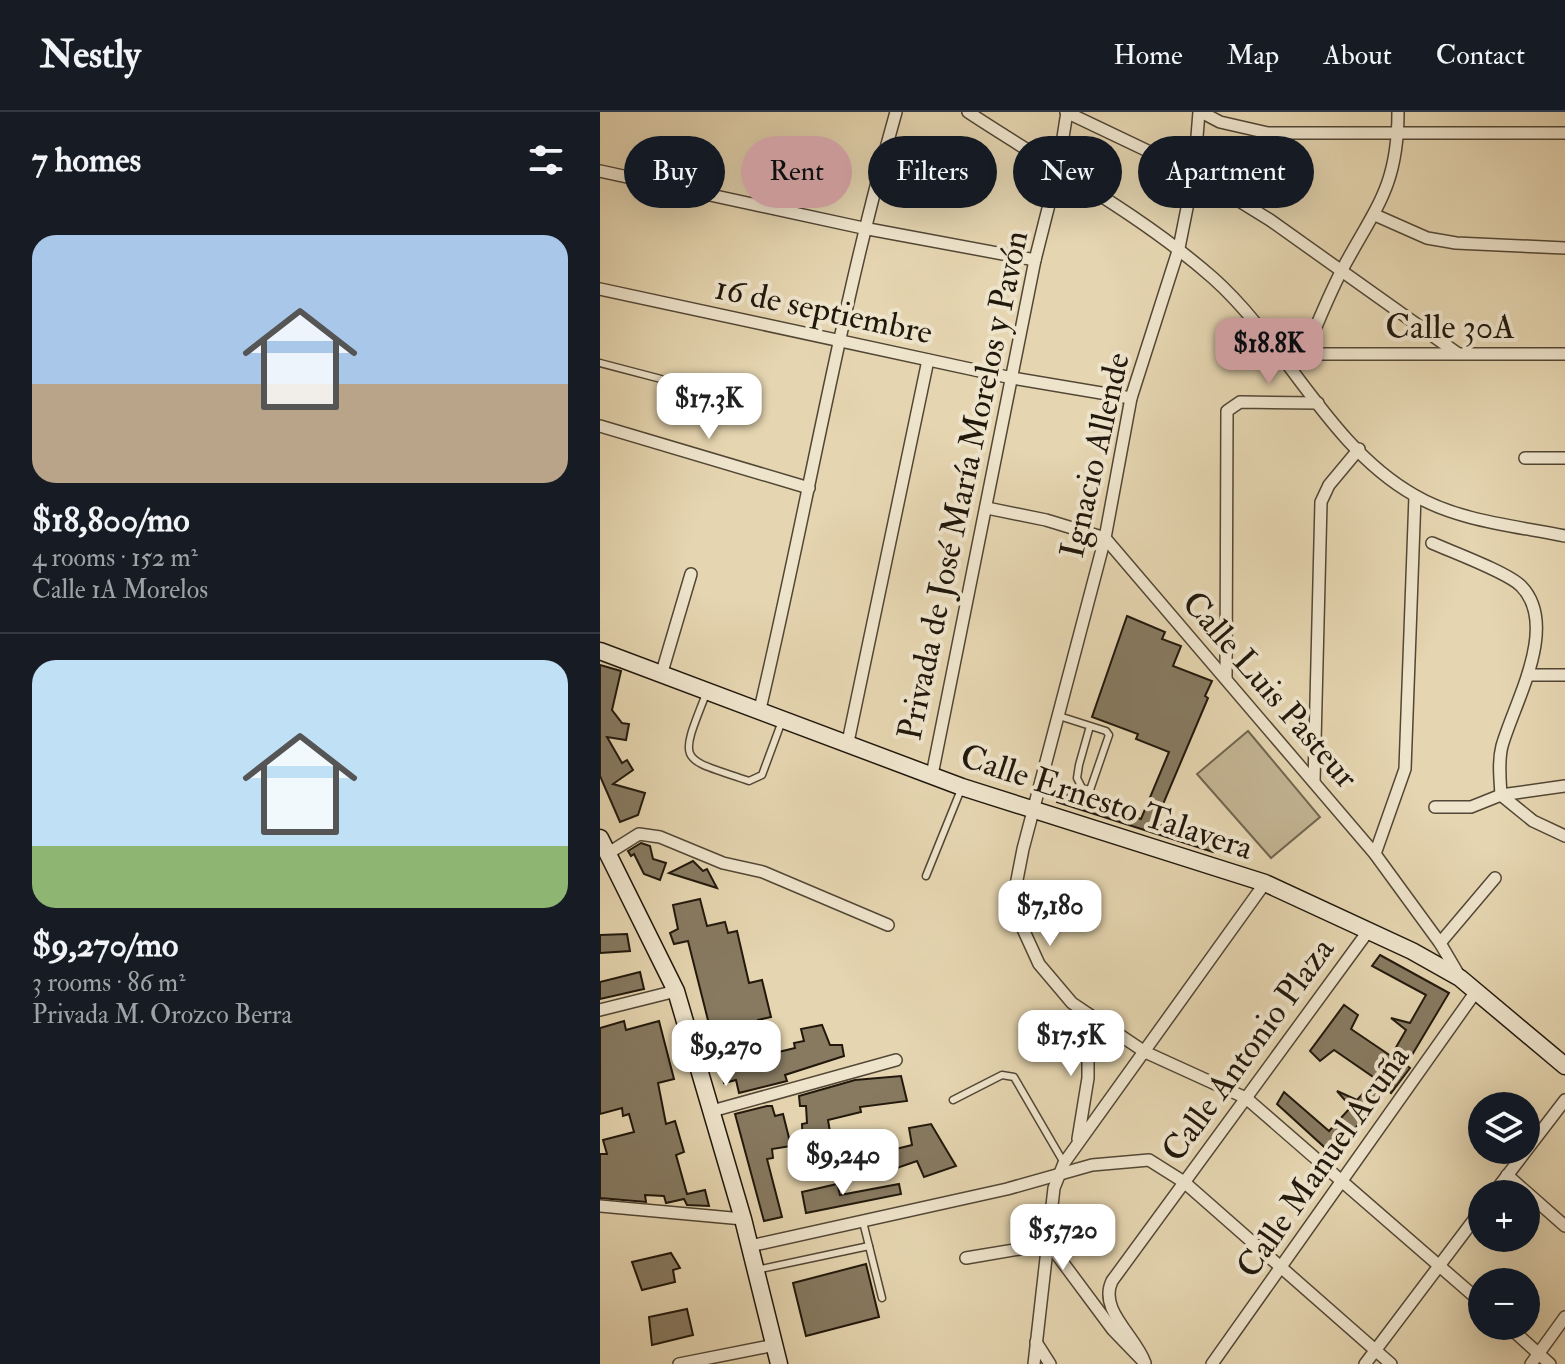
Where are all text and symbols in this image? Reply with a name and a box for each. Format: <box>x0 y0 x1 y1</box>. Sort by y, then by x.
text: Nestly <box>40 31 141 79</box>
text: Home <box>1113 38 1183 73</box>
text: Map <box>1227 38 1279 73</box>
text: About <box>1323 38 1392 73</box>
text: Contact <box>1436 38 1525 73</box>
chip: Buy <box>624 136 725 208</box>
chip: Rent <box>741 136 852 208</box>
chip: Filters <box>868 136 997 208</box>
chip: New <box>1013 136 1122 208</box>
chip: Apartment <box>1138 136 1314 208</box>
icon: filters <box>524 138 568 182</box>
text: 7 homes <box>32 139 141 182</box>
street label: Privada de José María Morelos y Pavón <box>888 227 1039 744</box>
street label: 16 de septiembre <box>711 266 936 354</box>
icon: home <box>228 287 372 431</box>
street label: Calle 30A <box>1385 306 1515 349</box>
pin: $18.8K <box>1204 318 1334 386</box>
text: $18.8K <box>1233 328 1305 360</box>
street label: Ignacio Allende <box>1051 348 1140 562</box>
pin: $17.3K <box>644 373 774 441</box>
text: $17.3K <box>675 383 743 415</box>
text: $18,800/mo <box>32 499 190 542</box>
text: 4 rooms · 152 m² <box>32 542 198 574</box>
text: Calle 1A Morelos <box>32 574 208 606</box>
street label: Calle Luis Pasteur <box>1172 582 1368 798</box>
icon: home <box>228 712 372 856</box>
street label: Calle Ernesto Talavera <box>955 735 1259 870</box>
pin: $7,180 <box>985 880 1115 948</box>
text: $7,180 <box>1016 890 1084 922</box>
text: $9,270/mo <box>32 924 178 967</box>
street label: Calle Antonio Plaza <box>1152 929 1345 1170</box>
text: 3 rooms · 86 m² <box>32 967 186 999</box>
text: Privada M. Orozco Berra <box>32 999 292 1031</box>
pin: $17.5K <box>1006 1010 1136 1078</box>
pin: $9,270 <box>661 1020 791 1088</box>
text: $17.5K <box>1036 1020 1106 1052</box>
text: $9,270 <box>690 1030 762 1062</box>
street label: Calle Manuel Acuña <box>1227 1037 1420 1286</box>
map controls <box>1468 1092 1540 1340</box>
button: layers <box>1468 1092 1540 1164</box>
pin: $9,240 <box>778 1129 908 1197</box>
text: $9,240 <box>806 1139 880 1171</box>
button: + <box>1468 1180 1540 1252</box>
pin: $5,720 <box>998 1204 1128 1272</box>
text: $5,720 <box>1028 1214 1098 1246</box>
button: − <box>1468 1268 1540 1340</box>

